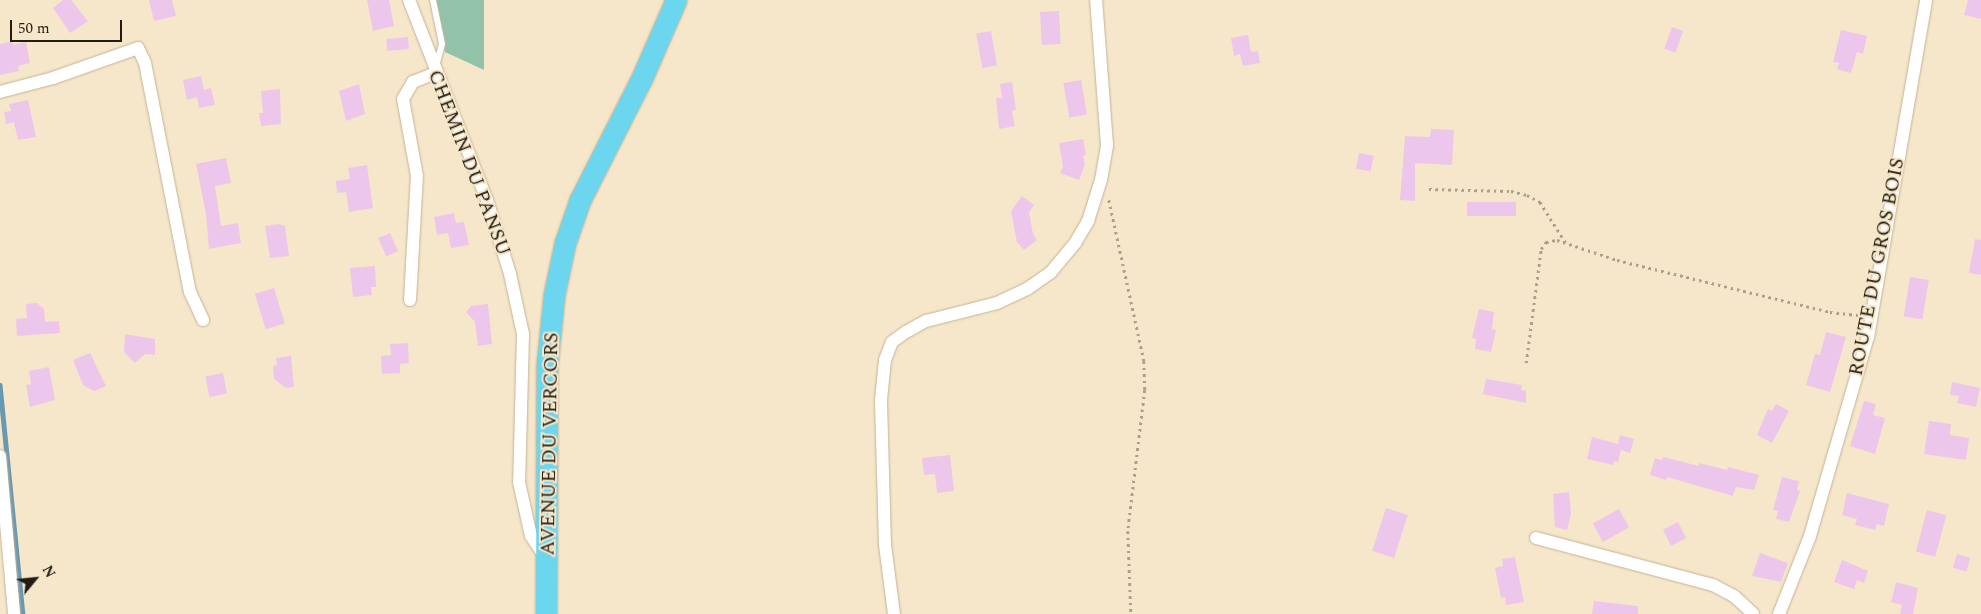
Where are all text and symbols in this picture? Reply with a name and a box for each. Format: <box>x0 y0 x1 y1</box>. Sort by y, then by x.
scale bar <box>12 10 125 42</box>
text: 50 m <box>18 17 50 40</box>
street label: CHEMIN DU PANSU <box>422 67 516 259</box>
street label: ROUTE DU GROS BOIS <box>1844 156 1910 378</box>
street label: AVENUE DU VERCORS <box>536 332 564 556</box>
north arrow <box>10 554 60 604</box>
text: N <box>37 562 61 582</box>

